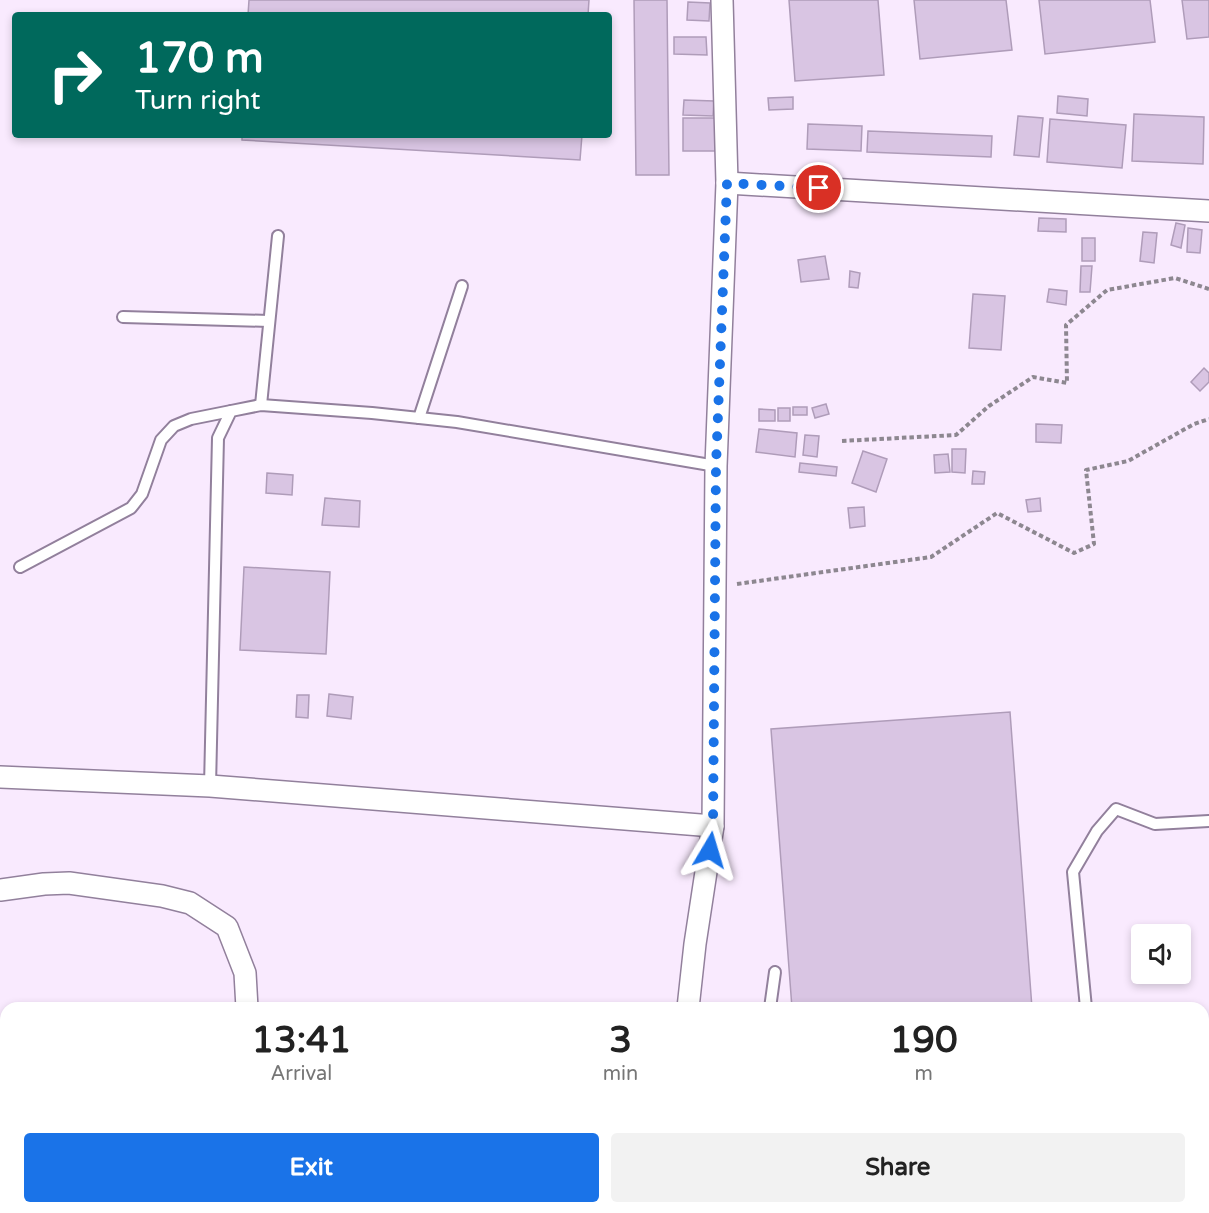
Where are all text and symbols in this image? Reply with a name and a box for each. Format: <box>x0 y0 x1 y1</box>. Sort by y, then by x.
text: 170 m <box>135 33 264 84</box>
icon: right <box>36 36 114 114</box>
text: Turn right <box>135 84 261 117</box>
pin <box>793 162 844 213</box>
icon: arrive <box>802 171 835 204</box>
position arrow <box>678 818 742 882</box>
map controls <box>1131 924 1191 984</box>
button: sound <box>1131 924 1191 984</box>
text: 13:41 <box>251 1019 351 1062</box>
text: 3 <box>609 1019 632 1062</box>
text: 190 <box>890 1019 958 1062</box>
text: Arrival <box>270 1062 332 1086</box>
text: min <box>603 1062 638 1086</box>
text: m <box>914 1062 933 1086</box>
button: Exit <box>24 1133 599 1202</box>
button: Share <box>611 1133 1185 1202</box>

